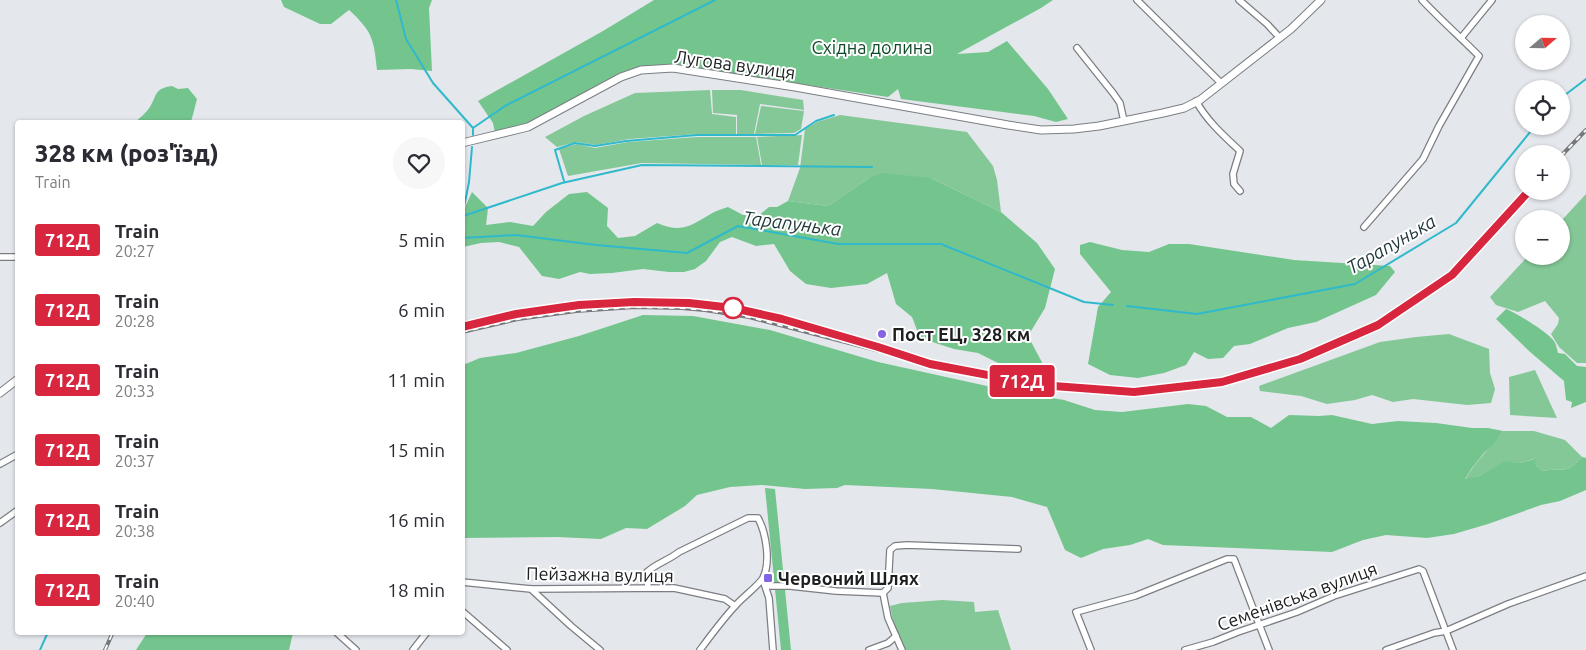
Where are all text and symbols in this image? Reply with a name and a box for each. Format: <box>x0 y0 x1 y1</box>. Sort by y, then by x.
north arrow <box>1515 15 1570 70</box>
map controls <box>1515 15 1570 265</box>
park label: Східна долина <box>811 37 933 57</box>
street label: Лугова вулиця <box>673 46 797 82</box>
button: locate <box>1515 80 1570 135</box>
button: heart <box>393 137 445 189</box>
text: 328 км (роз'їзд) <box>35 140 219 167</box>
button: + <box>1515 145 1570 200</box>
text: Train <box>35 173 71 191</box>
water label: Тарапунька <box>741 206 843 240</box>
water label: Тарапунька <box>1343 210 1439 278</box>
button: − <box>1515 210 1570 265</box>
text: Train <box>115 220 159 242</box>
text: 5 min <box>398 229 445 251</box>
text: 712Д <box>45 230 90 250</box>
text: 20:27 <box>115 242 155 260</box>
text: Train <box>115 290 159 312</box>
unlabelled marker <box>722 297 744 319</box>
text: 6 min <box>398 299 445 321</box>
text: 712Д <box>45 300 90 320</box>
text: 20:28 <box>115 312 155 330</box>
place label: Пост ЕЦ, 328 км <box>892 324 1030 344</box>
marker: Пост ЕЦ, 328 км <box>876 328 888 340</box>
text: Train <box>115 360 159 382</box>
line badge: 712Д <box>987 365 1057 397</box>
text: 11 min <box>387 369 445 391</box>
text: 712Д <box>45 370 90 390</box>
text: 712Д <box>1000 371 1044 391</box>
text: 20:33 <box>115 382 155 400</box>
text: Train <box>115 430 159 452</box>
text: 15 min <box>387 439 445 461</box>
text: 712Д <box>45 440 90 460</box>
text: 20:37 <box>115 452 155 470</box>
text: Train <box>115 500 159 522</box>
text: 16 min <box>387 509 445 531</box>
text: 712Д <box>45 510 90 530</box>
text: 20:38 <box>115 522 155 540</box>
street label: Семенівська вулиця <box>1214 558 1380 634</box>
street label: Пейзажна вулиця <box>526 563 674 585</box>
place label: Червоний Шлях <box>778 568 919 588</box>
text: Train <box>115 570 159 592</box>
marker: Червоний Шлях <box>762 572 774 584</box>
text: 18 min <box>387 579 445 601</box>
text: 712Д <box>45 580 90 600</box>
text: 20:40 <box>115 592 155 610</box>

